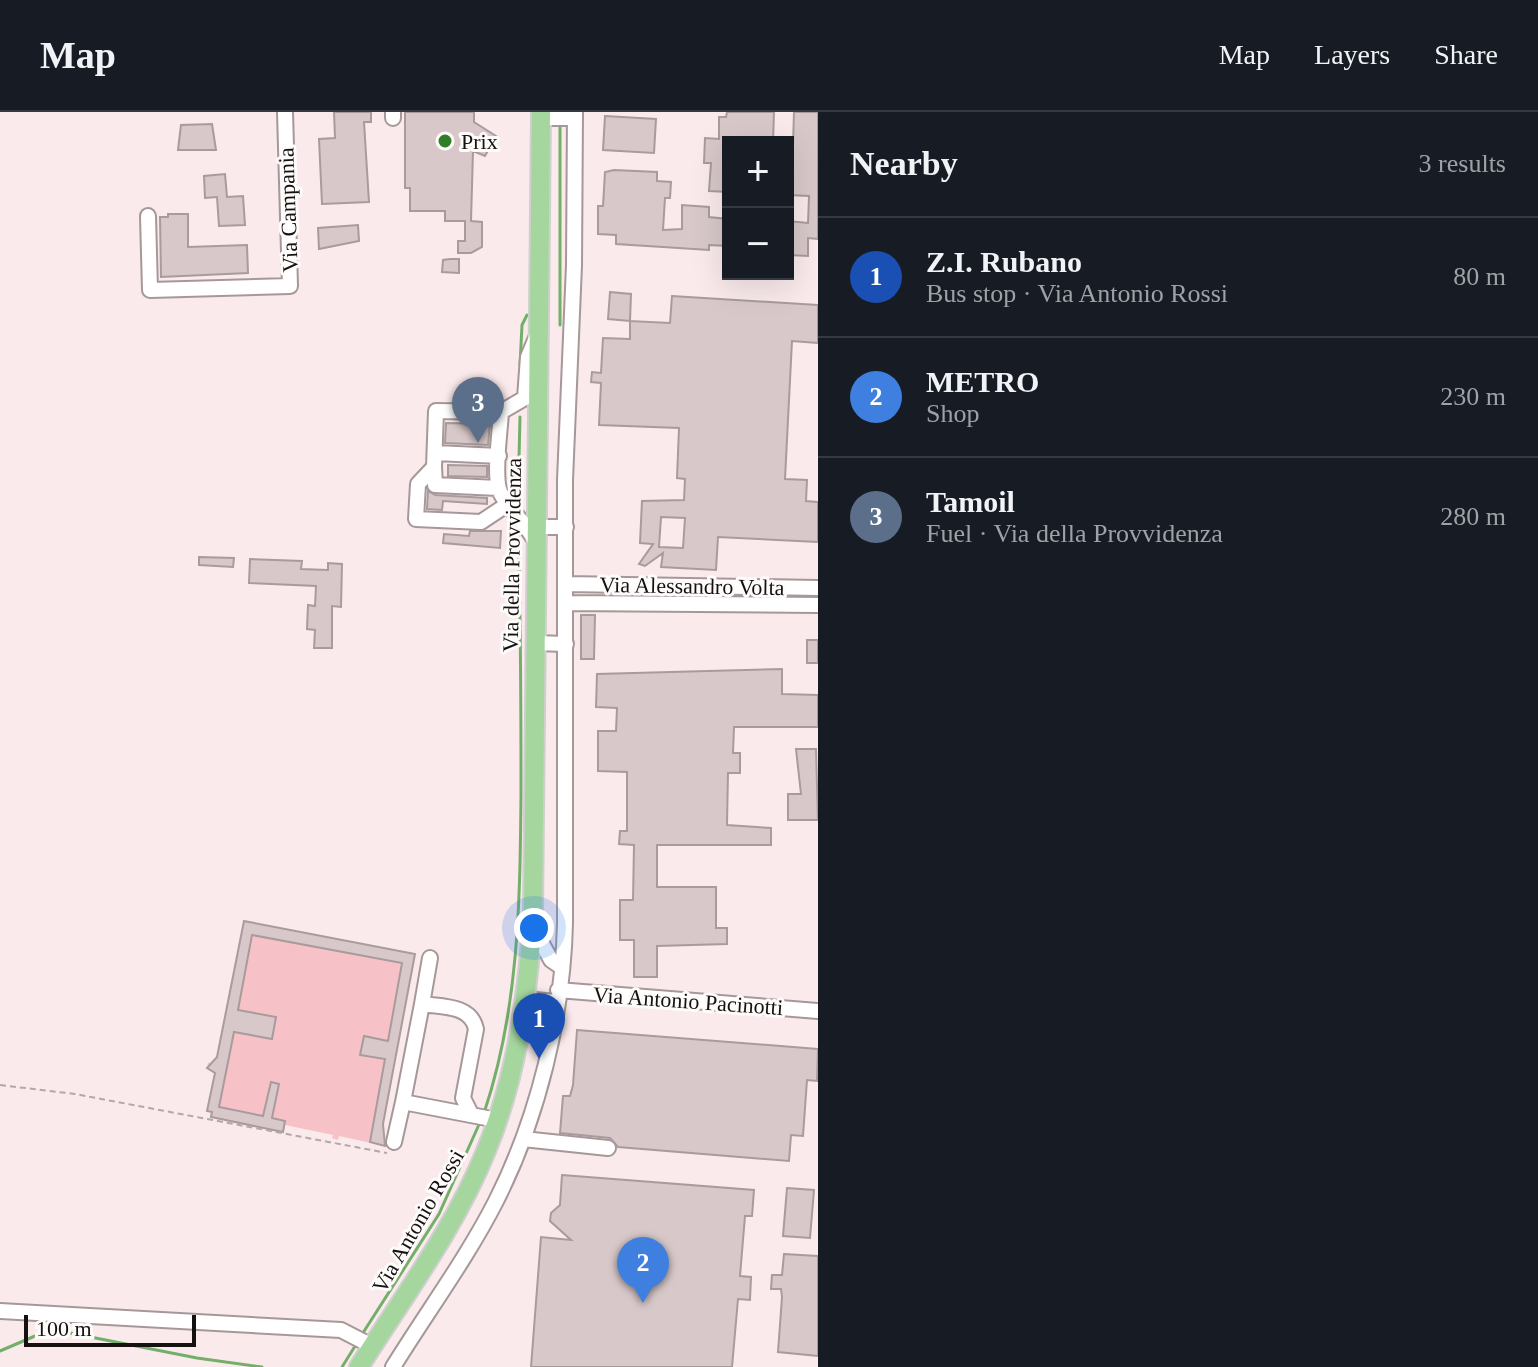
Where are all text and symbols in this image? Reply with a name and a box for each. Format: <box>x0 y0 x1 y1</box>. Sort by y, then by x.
text: Map <box>40 34 116 76</box>
text: Map <box>1219 39 1270 70</box>
text: Layers <box>1314 39 1390 70</box>
text: Share <box>1434 39 1498 70</box>
place label: Prix <box>461 129 498 154</box>
marker: Prix <box>436 132 454 150</box>
map controls <box>722 136 794 280</box>
button: + <box>722 136 794 208</box>
text: Nearby <box>850 145 958 182</box>
street label: Via Campania <box>273 147 303 273</box>
text: 3 results <box>1419 149 1506 178</box>
button: − <box>722 208 794 280</box>
text: Z.I. Rubano <box>926 245 1082 278</box>
text: 1 <box>870 262 883 291</box>
text: 80 m <box>1453 262 1506 291</box>
text: Bus stop · Via Antonio Rossi <box>926 279 1228 308</box>
text: METRO <box>926 365 1039 398</box>
pin: 3 <box>452 377 504 443</box>
text: 2 <box>870 382 883 411</box>
text: 230 m <box>1440 382 1506 411</box>
text: Shop <box>926 399 979 428</box>
street label: Via della Provvidenza <box>498 457 526 652</box>
text: Tamoil <box>926 485 1015 518</box>
text: 3 <box>870 502 883 531</box>
text: 280 m <box>1440 502 1506 531</box>
text: Fuel · Via della Provvidenza <box>926 519 1223 548</box>
street label: Via Alessandro Volta <box>599 572 785 600</box>
your location <box>514 908 554 948</box>
street label: Via Antonio Pacinotti <box>592 982 784 1020</box>
pin: 1 <box>513 993 565 1059</box>
street label: Via Antonio Rossi <box>367 1145 469 1297</box>
pin: 2 <box>617 1237 669 1303</box>
scale bar <box>24 1311 196 1347</box>
text: 100 m <box>36 1316 92 1341</box>

